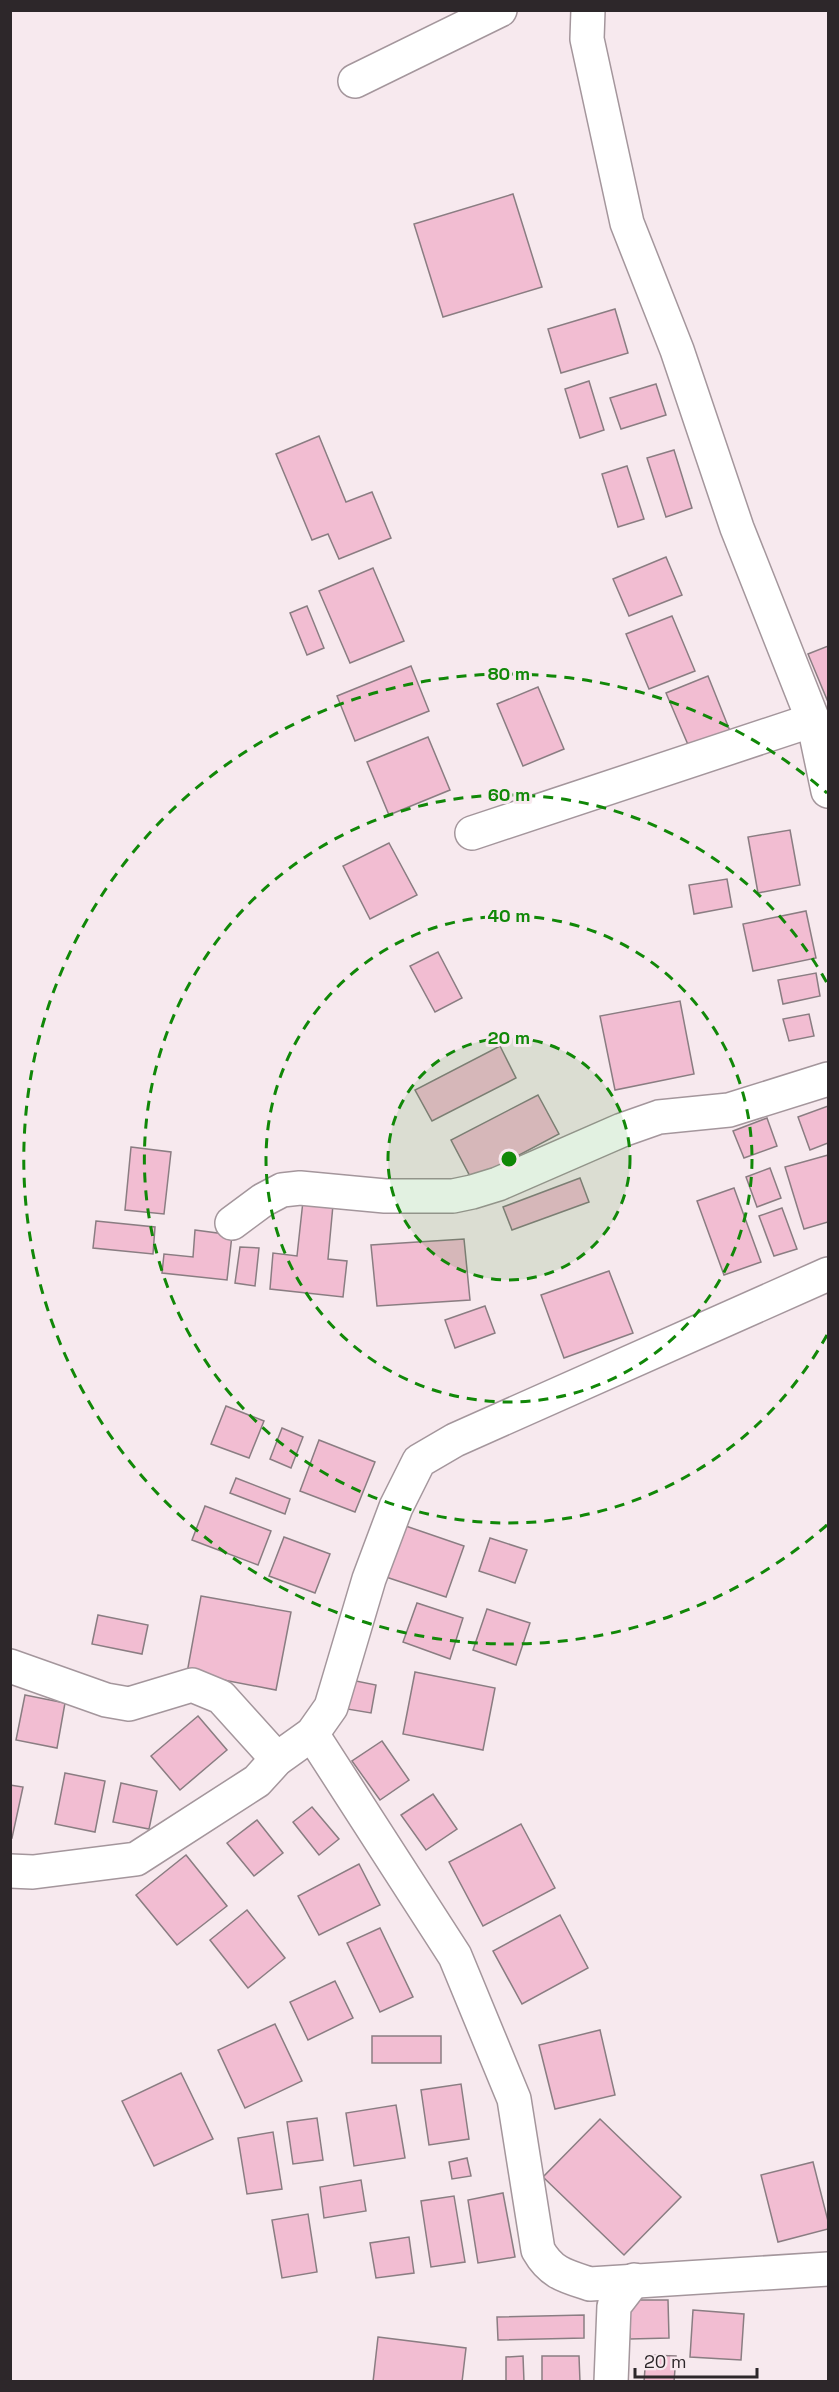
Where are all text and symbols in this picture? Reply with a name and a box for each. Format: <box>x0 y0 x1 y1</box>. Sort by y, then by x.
text: 80 m <box>488 662 530 685</box>
text: 60 m <box>488 783 530 806</box>
text: 40 m <box>487 904 531 927</box>
text: 20 m <box>488 1026 530 1049</box>
centre of rings <box>499 1149 519 1169</box>
scale bar <box>635 2341 756 2379</box>
text: 20 m <box>644 2350 687 2373</box>

